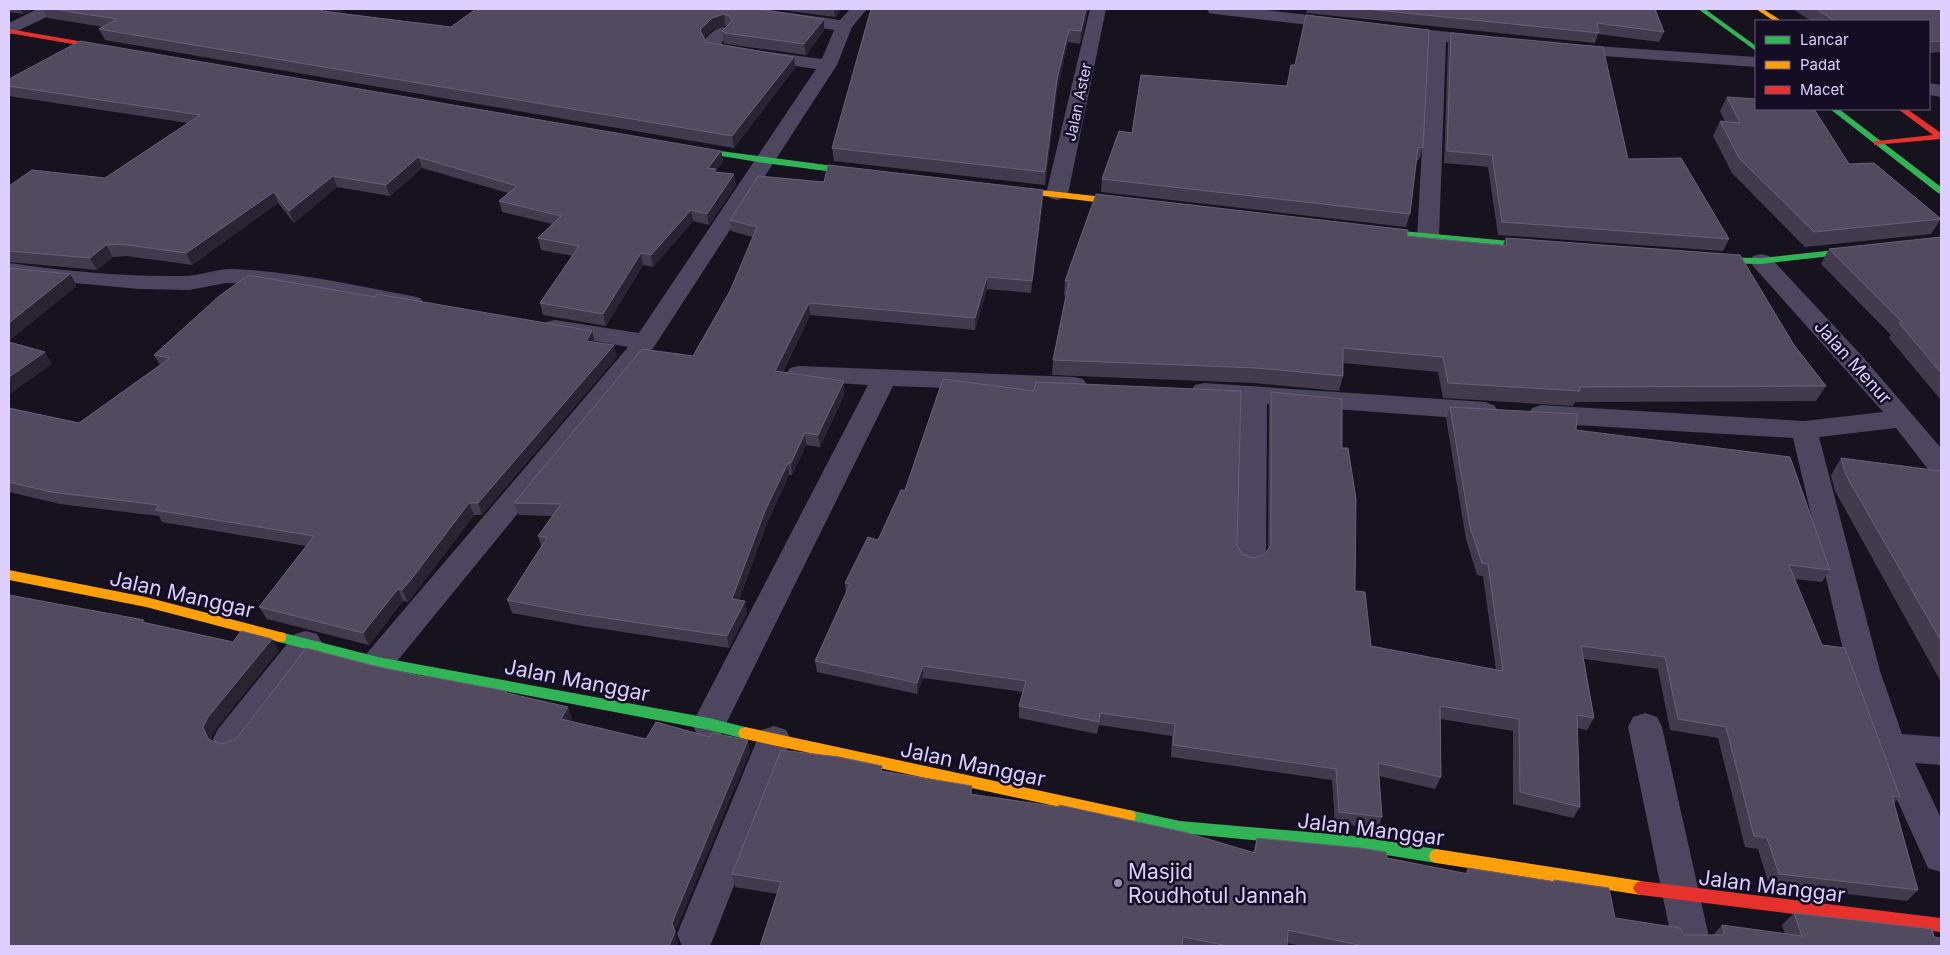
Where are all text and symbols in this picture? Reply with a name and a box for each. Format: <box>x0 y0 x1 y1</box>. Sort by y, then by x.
legend <box>1755 20 1930 110</box>
text: Lancar <box>1800 30 1849 49</box>
text: Padat <box>1800 55 1841 74</box>
street label: Jalan Aster <box>1060 61 1096 143</box>
text: Macet <box>1800 80 1844 99</box>
street label: Jalan Menur <box>1810 316 1896 408</box>
street label: Jalan Manggar <box>107 565 257 623</box>
street label: Jalan Manggar <box>502 654 652 706</box>
street label: Jalan Manggar <box>898 736 1048 792</box>
street label: Jalan Manggar <box>1296 808 1446 850</box>
place label: Masjid Roudhotul Jannah <box>1128 859 1307 908</box>
street label: Jalan Manggar <box>1697 865 1847 907</box>
marker: Masjid Roudhotul Jannah <box>1112 877 1124 889</box>

